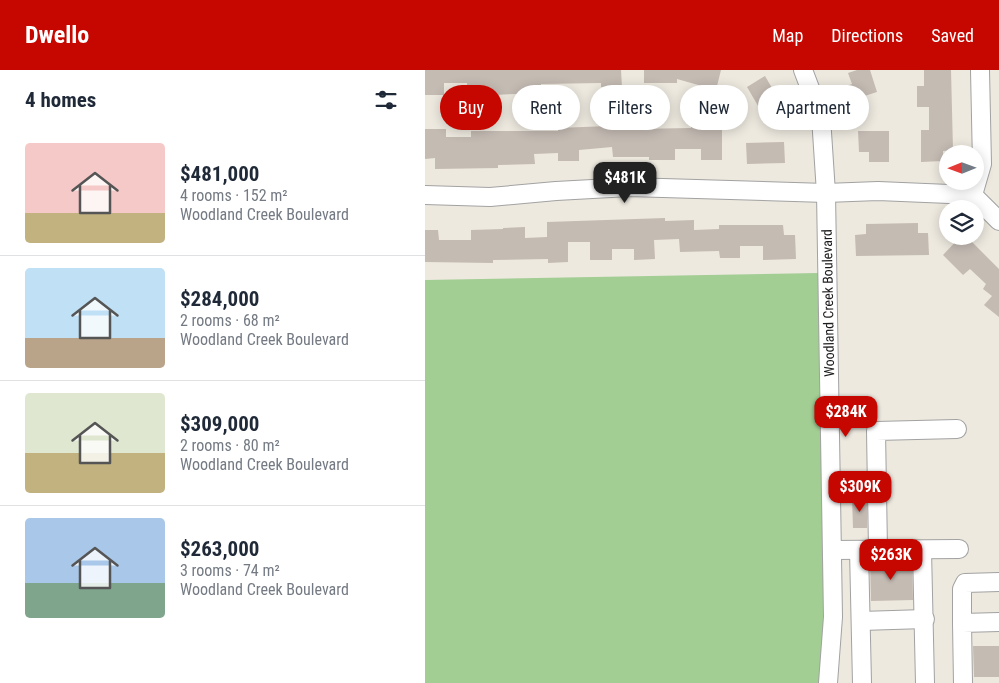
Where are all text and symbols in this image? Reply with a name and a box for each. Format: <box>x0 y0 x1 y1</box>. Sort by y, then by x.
text: Dwello <box>25 21 89 49</box>
text: Map <box>772 25 803 46</box>
text: Directions <box>831 25 903 46</box>
text: Saved <box>931 25 974 46</box>
chip: Buy <box>440 85 502 130</box>
chip: Rent <box>512 85 580 130</box>
chip: Filters <box>590 85 670 130</box>
chip: New <box>680 85 748 130</box>
chip: Apartment <box>758 85 869 130</box>
icon: filters <box>372 86 400 114</box>
text: 4 homes <box>25 88 96 112</box>
north arrow <box>939 145 984 190</box>
map controls <box>939 145 984 245</box>
text: $481,000 <box>180 162 259 186</box>
pin: $481K <box>590 162 660 204</box>
icon: home <box>65 163 125 223</box>
text: $481K <box>604 168 646 187</box>
text: 4 rooms · 152 m² <box>180 186 288 205</box>
button: layers <box>939 200 984 245</box>
text: Woodland Creek Boulevard <box>180 205 349 224</box>
street label: Woodland Creek Boulevard <box>819 229 837 377</box>
text: $284,000 <box>180 287 259 311</box>
icon: home <box>65 288 125 348</box>
text: 2 rooms · 68 m² <box>180 311 280 330</box>
text: Woodland Creek Boulevard <box>180 330 349 349</box>
pin: $284K <box>811 396 881 438</box>
text: $284K <box>825 402 867 421</box>
text: $309,000 <box>180 412 259 436</box>
icon: home <box>65 413 125 473</box>
text: 2 rooms · 80 m² <box>180 436 280 455</box>
text: Woodland Creek Boulevard <box>180 455 349 474</box>
pin: $309K <box>825 470 895 513</box>
text: $309K <box>839 477 881 496</box>
text: $263,000 <box>180 537 259 561</box>
icon: home <box>65 538 125 598</box>
pin: $263K <box>856 538 926 581</box>
text: $263K <box>870 545 912 564</box>
text: 3 rooms · 74 m² <box>180 561 280 580</box>
text: Woodland Creek Boulevard <box>180 580 349 599</box>

